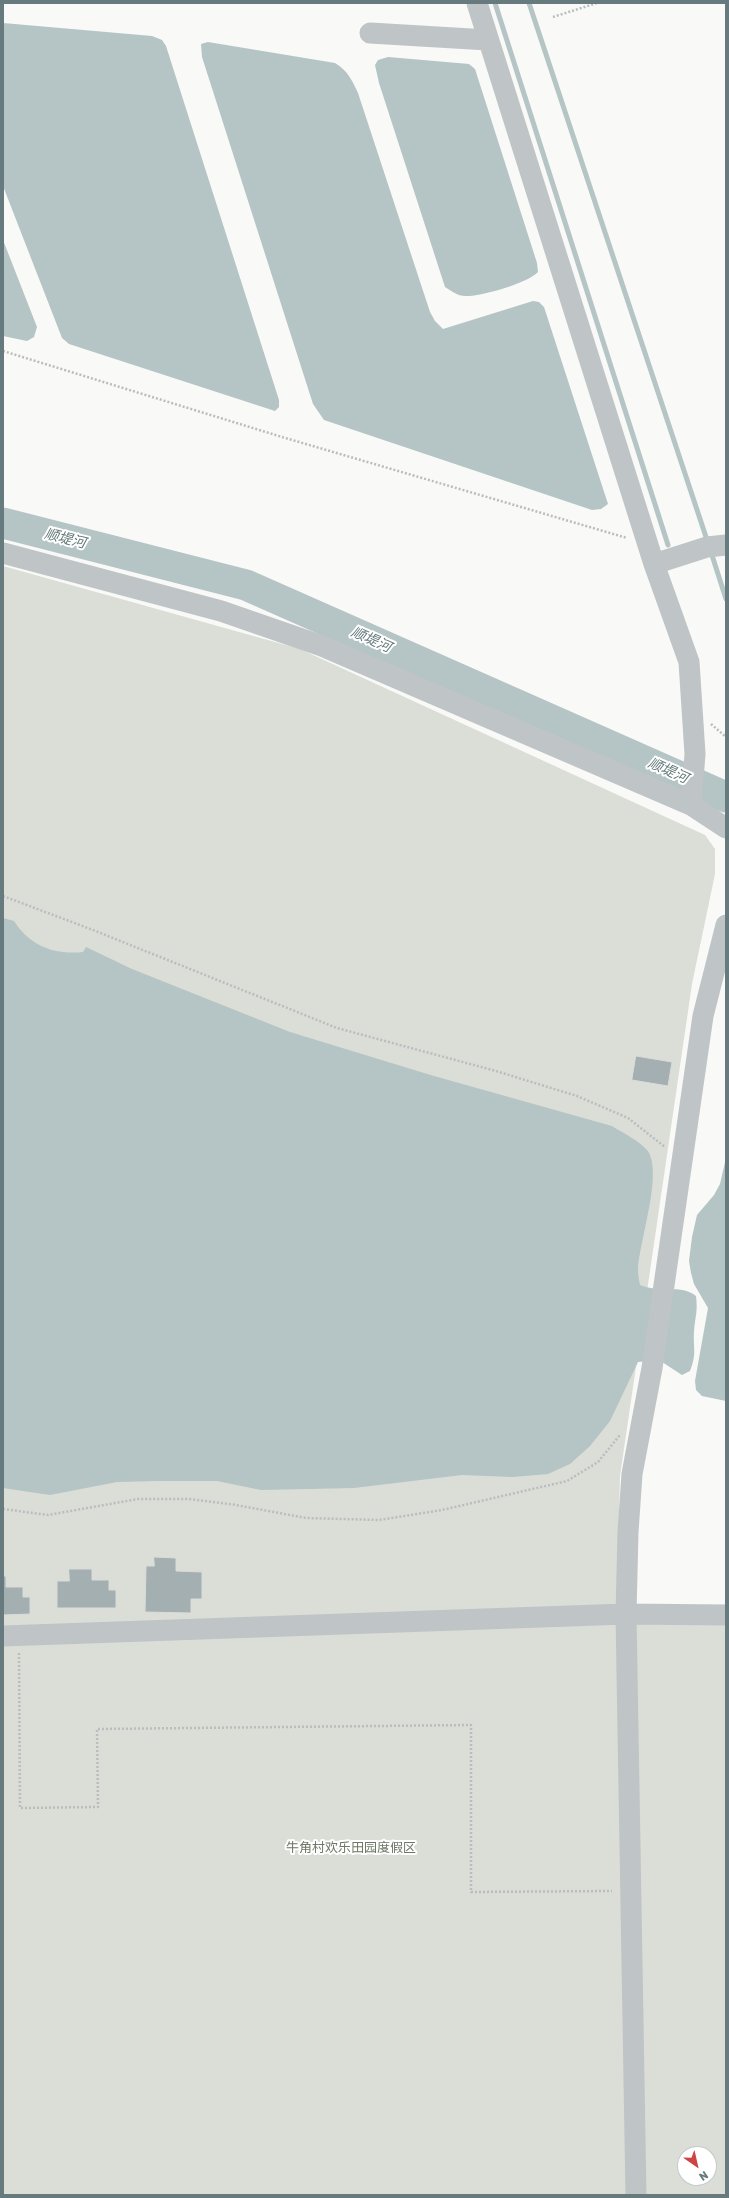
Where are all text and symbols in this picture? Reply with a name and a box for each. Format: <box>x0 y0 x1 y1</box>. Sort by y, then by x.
water label: 顺堤河 <box>43 526 87 552</box>
water label: 顺堤河 <box>348 624 394 656</box>
water label: 顺堤河 <box>645 755 691 787</box>
park label: 牛角村欢乐田园度假区 <box>286 1840 416 1856</box>
north arrow <box>677 2146 717 2186</box>
text: N <box>697 2168 710 2183</box>

